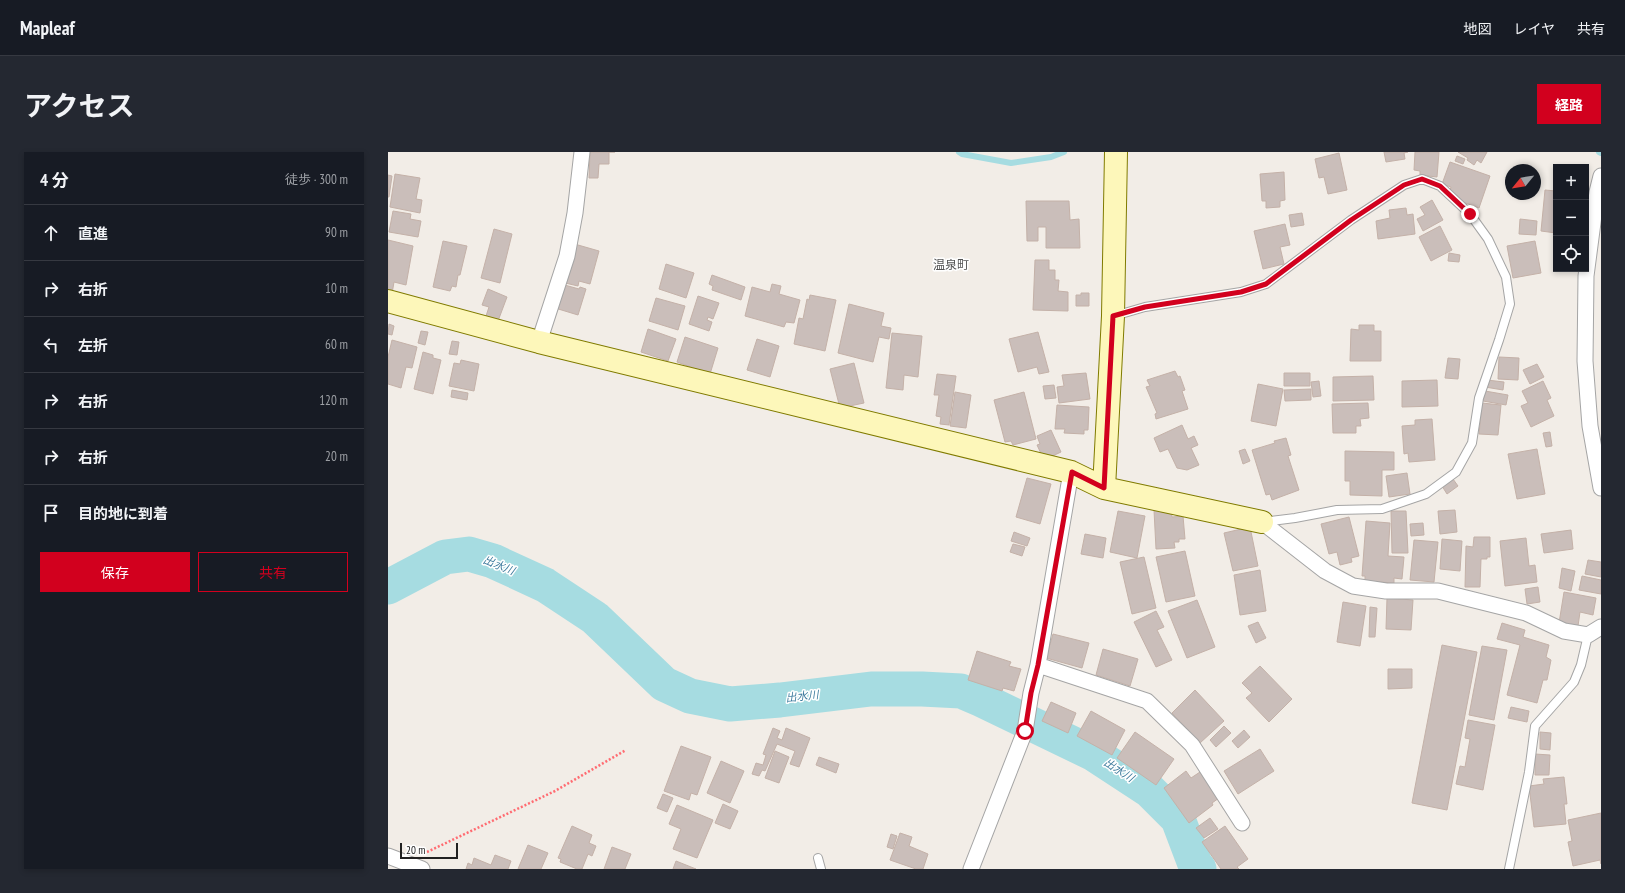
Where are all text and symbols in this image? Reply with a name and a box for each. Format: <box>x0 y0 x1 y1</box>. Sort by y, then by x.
text: Mapleaf <box>20 16 75 40</box>
text: 地図 <box>1463 20 1491 38</box>
text: レイヤ <box>1513 20 1555 38</box>
text: 共有 <box>1577 20 1605 38</box>
button: 経路 <box>1537 84 1601 124</box>
text: アクセス <box>24 87 135 124</box>
north arrow <box>1505 164 1541 200</box>
map controls <box>1553 164 1589 272</box>
button: + <box>1553 164 1589 200</box>
text: 4 分 <box>40 169 69 191</box>
text: 徒歩 · 300 m <box>285 171 348 188</box>
button: − <box>1553 200 1589 236</box>
route end <box>1461 205 1479 223</box>
icon: ahead <box>40 222 62 244</box>
text: 直進 <box>78 224 108 243</box>
text: 90 m <box>325 224 348 241</box>
button: locate <box>1553 236 1589 272</box>
district label: 温泉町 <box>933 257 969 272</box>
icon: right <box>40 278 62 300</box>
text: 右折 <box>78 280 108 299</box>
text: 10 m <box>325 280 348 297</box>
icon: left <box>40 334 62 356</box>
text: 左折 <box>78 336 108 355</box>
text: 60 m <box>325 336 348 353</box>
icon: right <box>40 390 62 412</box>
text: 右折 <box>78 392 108 411</box>
text: 120 m <box>319 392 348 409</box>
icon: right <box>40 446 62 468</box>
text: 右折 <box>78 448 108 467</box>
text: 20 m <box>325 448 348 465</box>
icon: arrive <box>40 502 62 524</box>
text: 目的地に到着 <box>78 504 168 523</box>
button: 保存 <box>40 552 190 592</box>
button: 共有 <box>198 552 348 592</box>
water label: 出水川 <box>481 552 518 578</box>
water label: 出水川 <box>785 687 820 705</box>
route start <box>1016 722 1034 740</box>
water label: 出水川 <box>1101 755 1137 785</box>
scale bar <box>400 841 458 860</box>
text: 20 m <box>406 843 425 857</box>

